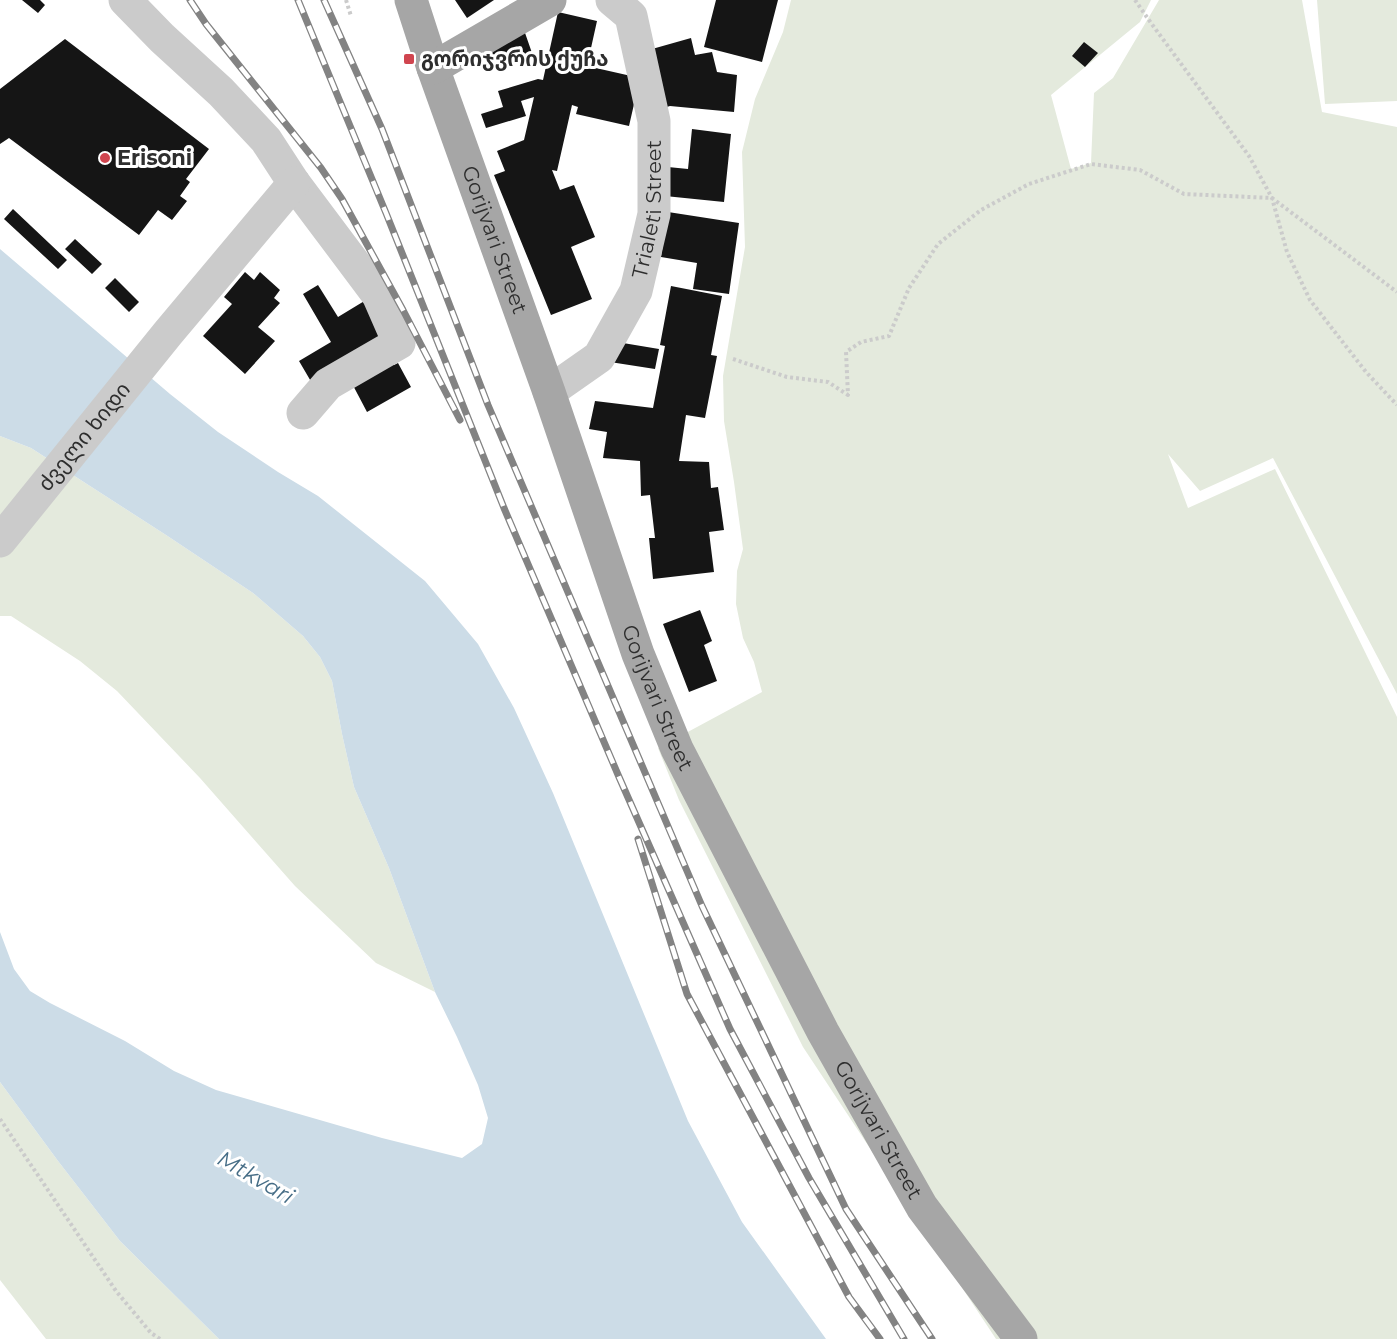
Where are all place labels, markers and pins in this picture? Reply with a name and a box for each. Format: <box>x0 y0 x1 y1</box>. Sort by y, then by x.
place label: გორიჯვრის ქუჩა <box>421 46 609 71</box>
marker: გორიჯვრის ქუჩა <box>402 52 416 66</box>
place label: Erisoni <box>117 145 192 170</box>
marker: Erisoni <box>98 151 112 165</box>

